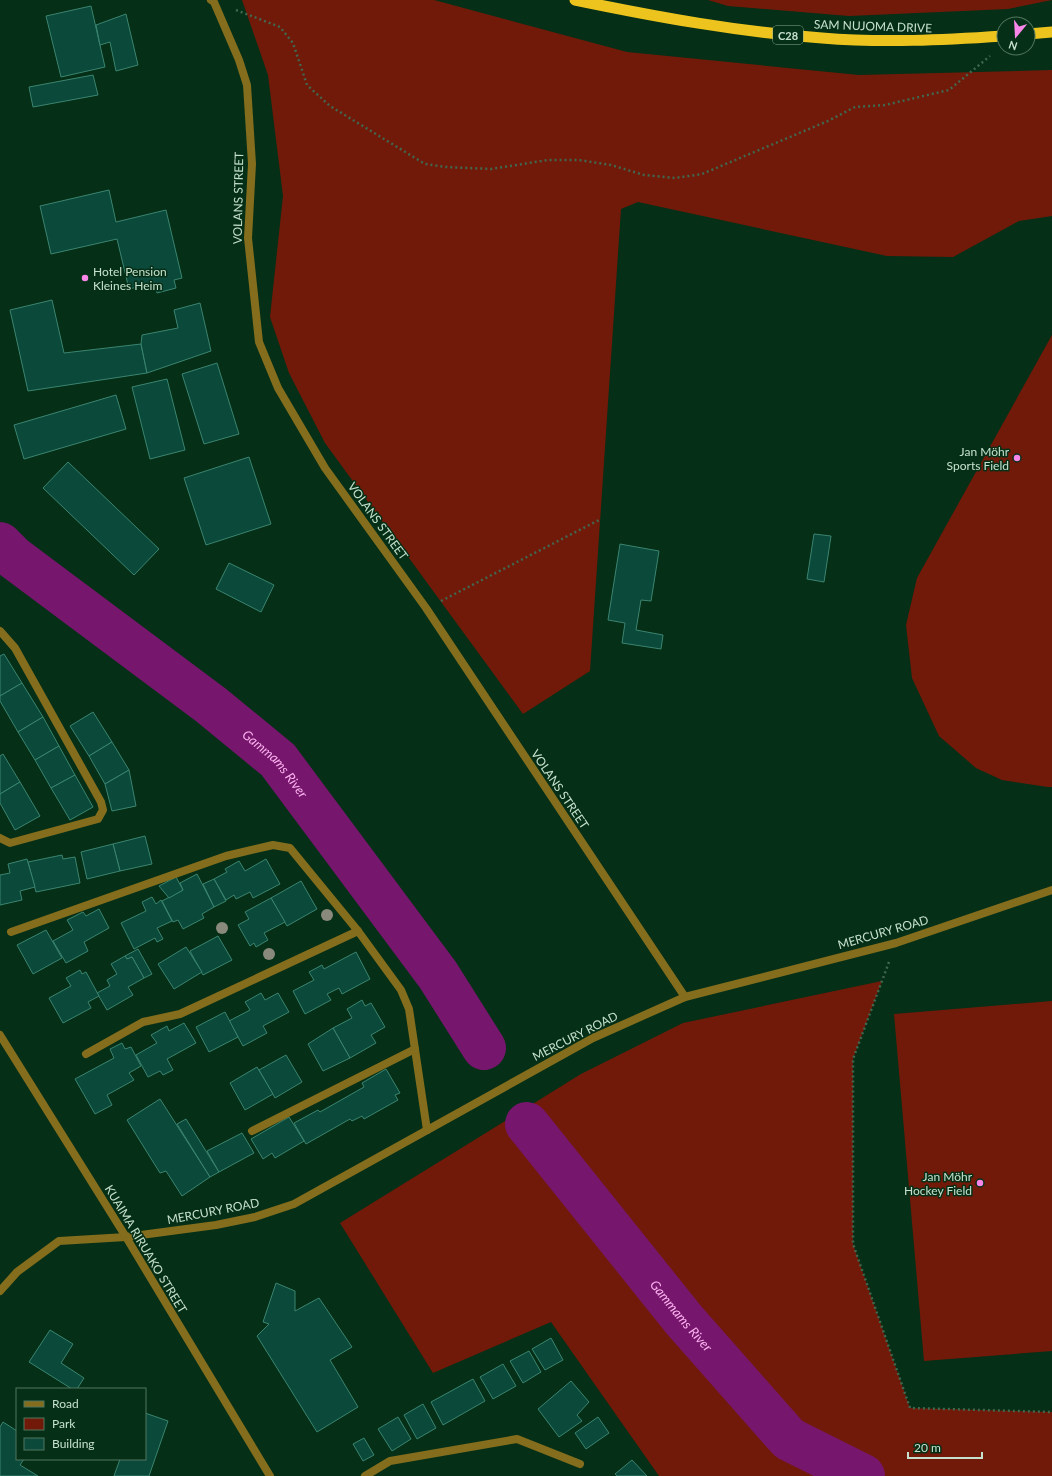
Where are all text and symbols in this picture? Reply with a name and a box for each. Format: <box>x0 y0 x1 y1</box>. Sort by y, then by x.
street label: SAM NUJOMA DRIVE <box>814 16 932 36</box>
north arrow <box>996 16 1036 56</box>
road number: C28 <box>773 26 803 44</box>
text: N <box>1007 38 1019 53</box>
street label: VOLANS STREET <box>230 152 246 244</box>
place label: Hotel Pension Kleines Heim <box>93 264 167 293</box>
marker: Hotel Pension Kleines Heim <box>80 273 90 283</box>
place label: Jan Möhr Sports Field <box>947 444 1010 473</box>
marker: Jan Möhr Sports Field <box>1012 453 1022 463</box>
street label: VOLANS STREET <box>345 479 411 563</box>
water label: Gammams River <box>239 726 312 801</box>
street label: VOLANS STREET <box>528 746 592 832</box>
street label: MERCURY ROAD <box>836 912 930 952</box>
street label: MERCURY ROAD <box>530 1008 620 1064</box>
place label: Jan Möhr Hockey Field <box>904 1169 973 1198</box>
marker: Jan Möhr Hockey Field <box>975 1178 985 1188</box>
street label: KUAIMA RIRUAKO STREET <box>102 1182 190 1316</box>
street label: MERCURY ROAD <box>166 1195 260 1227</box>
water label: Gammams River <box>647 1277 716 1355</box>
legend <box>16 1388 146 1460</box>
text: Road <box>52 1396 79 1411</box>
text: Park <box>52 1416 76 1431</box>
scale bar <box>908 1434 982 1460</box>
text: Building <box>52 1436 95 1451</box>
text: 20 m <box>914 1440 941 1455</box>

